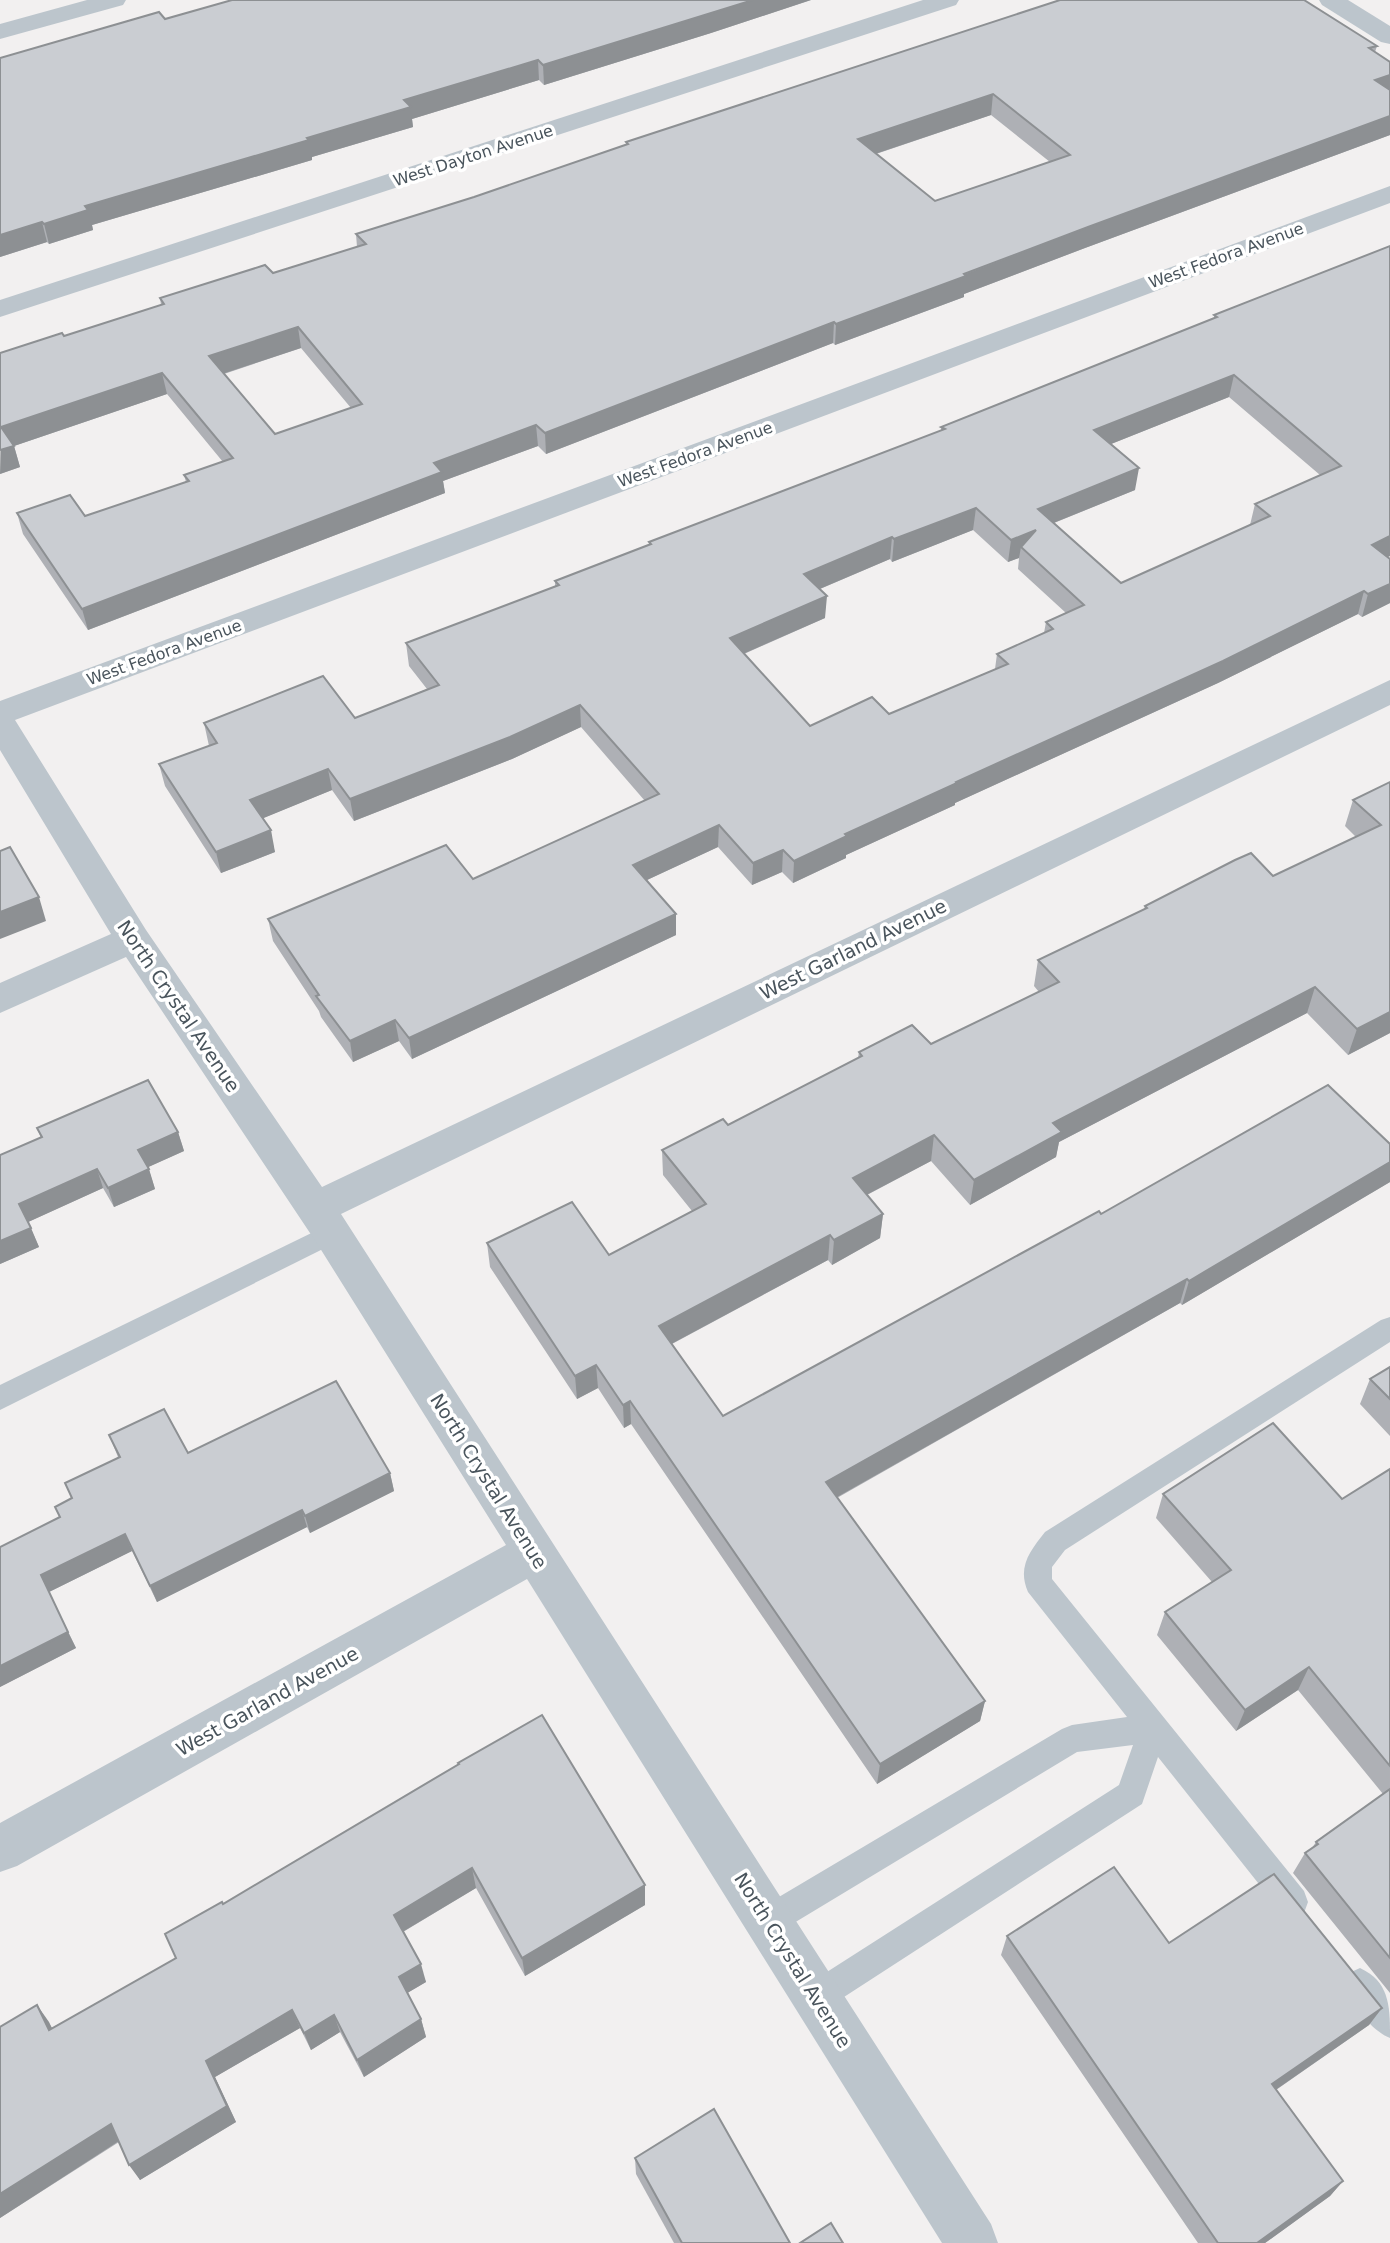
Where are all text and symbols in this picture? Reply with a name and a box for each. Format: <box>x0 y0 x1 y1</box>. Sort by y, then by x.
street label: West Dayton Avenue <box>391 121 555 190</box>
street label: West Fedora Avenue <box>1146 219 1306 292</box>
street label: West Fedora Avenue <box>615 418 775 491</box>
street label: West Fedora Avenue <box>84 616 244 689</box>
street label: West Garland Avenue <box>756 894 950 1004</box>
street label: North Crystal Avenue <box>113 916 245 1096</box>
street label: North Crystal Avenue <box>426 1389 552 1573</box>
street label: West Garland Avenue <box>172 1642 362 1760</box>
street label: North Crystal Avenue <box>730 1868 856 2052</box>

